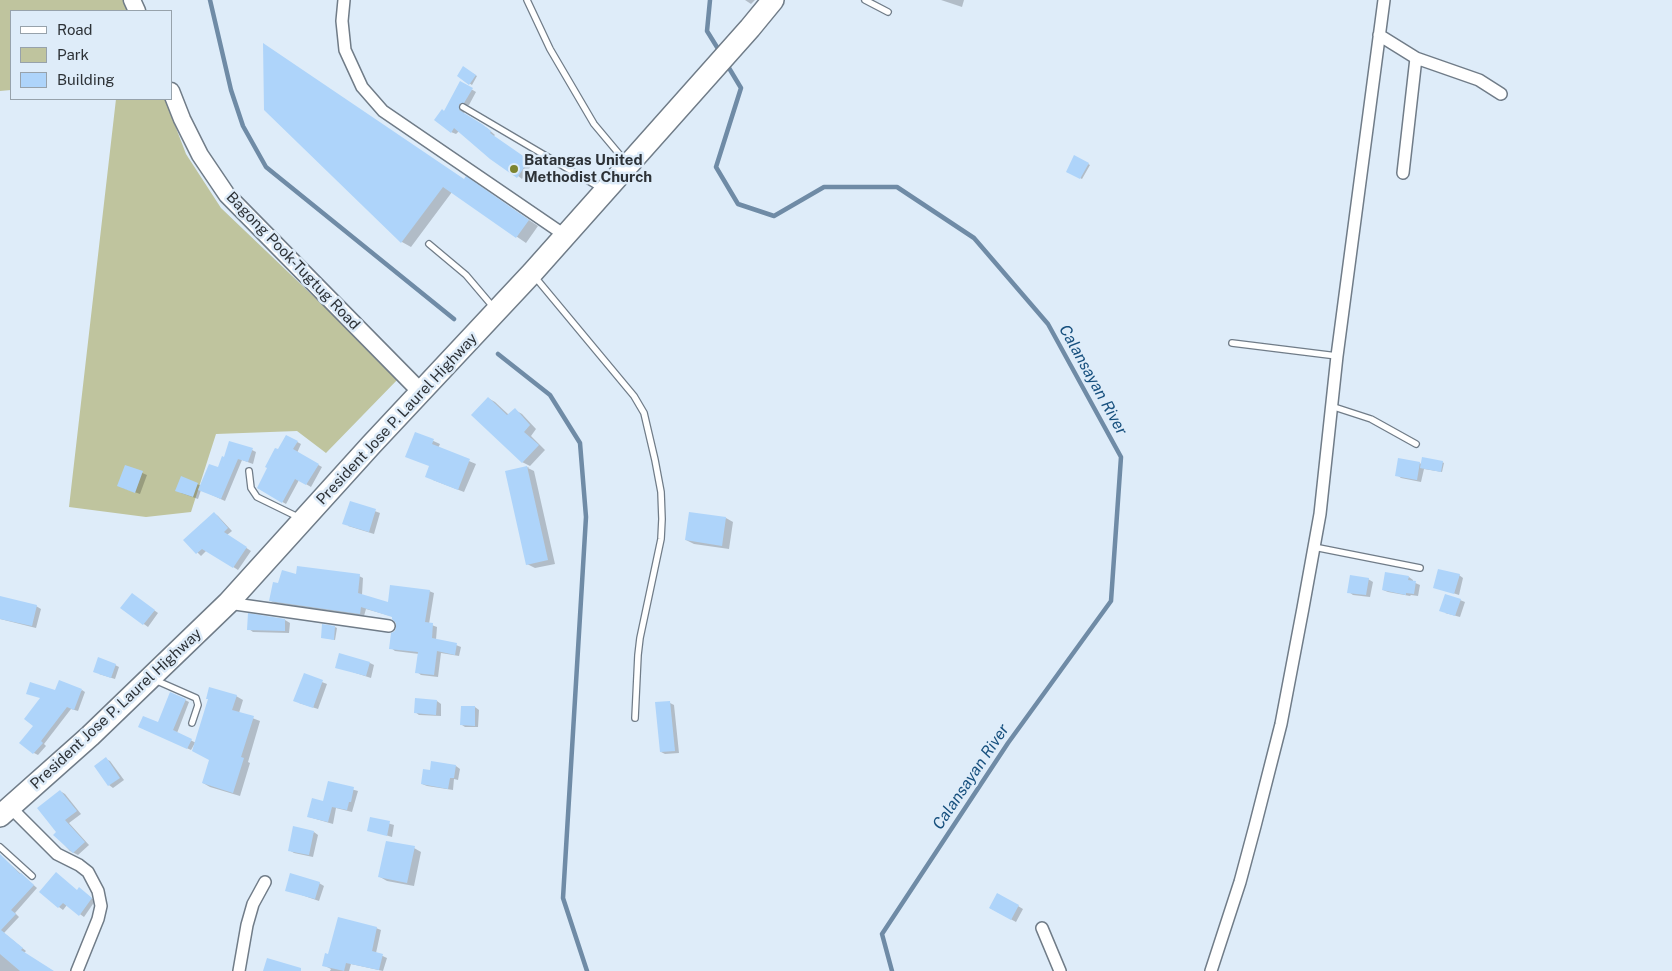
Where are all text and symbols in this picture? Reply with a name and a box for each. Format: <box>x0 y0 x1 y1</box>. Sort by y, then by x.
legend <box>10 10 172 100</box>
text: Road <box>57 21 93 38</box>
text: Park <box>57 46 89 63</box>
text: Building <box>57 71 115 88</box>
place label: Batangas United Methodist Church <box>524 151 652 186</box>
marker: Batangas United Methodist Church <box>508 163 520 175</box>
street label: Bagong Pook-Tugtug Road <box>222 188 364 334</box>
water label: Calansayan River <box>1055 322 1131 438</box>
street label: President Jose P. Laurel Highway <box>313 330 481 508</box>
street label: President Jose P. Laurel Highway <box>27 625 205 793</box>
water label: Calansayan River <box>929 721 1013 833</box>

